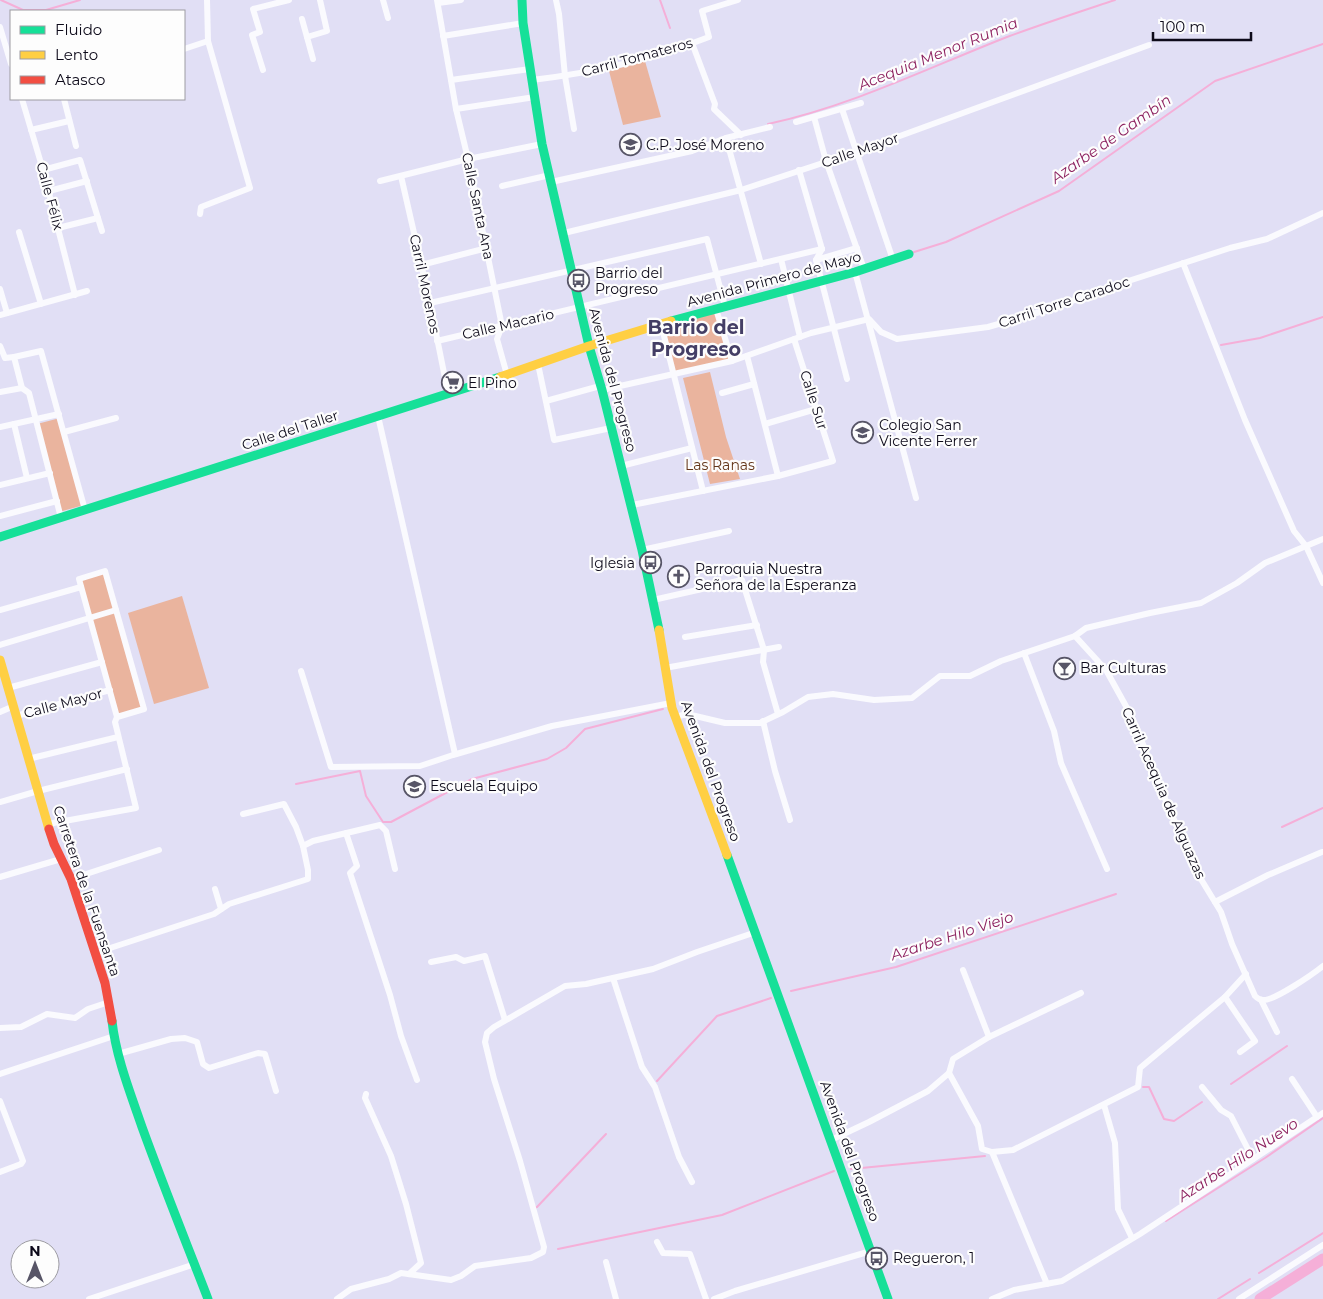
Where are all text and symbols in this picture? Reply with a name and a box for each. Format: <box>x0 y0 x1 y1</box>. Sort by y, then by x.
legend <box>10 10 185 100</box>
scale bar <box>1153 10 1250 42</box>
water label: Acequia Menor Rumia <box>854 13 1020 95</box>
text: 100 m <box>1160 17 1205 36</box>
text: Fluido <box>55 20 102 39</box>
street label: Carril Tomateros <box>579 33 695 80</box>
text: Lento <box>55 45 98 64</box>
text: Atasco <box>55 70 105 89</box>
water label: Azarbe de Gambín <box>1046 90 1175 188</box>
street label: Calle Mayor <box>819 128 902 172</box>
school or university icon: C.P. José Moreno <box>618 133 642 157</box>
place label: C.P. José Moreno <box>646 136 765 154</box>
street label: Calle Santa Ana <box>458 151 498 261</box>
street label: Calle Félix <box>32 160 68 233</box>
street label: Carril Morenos <box>406 233 444 336</box>
street label: Avenida Primero de Mayo <box>685 247 863 311</box>
place label: Barrio del Progreso <box>595 264 663 298</box>
bus stop icon: Barrio del Progreso <box>567 269 591 293</box>
street label: Carril Torre Caradoc <box>996 272 1132 332</box>
street label: Calle Macario <box>460 305 556 343</box>
street label: Avenida del Progreso <box>585 306 641 454</box>
district label: Barrio del Progreso <box>648 316 744 361</box>
street label: Calle Sur <box>796 368 832 432</box>
supermarket icon: El Pino <box>440 371 464 395</box>
place label: El Pino <box>468 374 517 392</box>
street label: Calle del Taller <box>239 406 341 454</box>
place label: Colegio San Vicente Ferrer <box>879 416 978 450</box>
school or university icon: Colegio San Vicente Ferrer <box>851 421 875 445</box>
park label: Las Ranas <box>685 456 755 474</box>
bus stop icon: Iglesia <box>639 551 663 575</box>
place label: Iglesia <box>590 554 635 572</box>
place label: Parroquia Nuestra Señora de la Esperanza <box>695 560 857 594</box>
church icon: Parroquia Nuestra Señora de la Esperanza <box>667 565 691 589</box>
bar icon: Bar Culturas <box>1052 656 1076 680</box>
place label: Bar Culturas <box>1080 659 1166 677</box>
street label: Calle Mayor <box>22 684 105 722</box>
street label: Avenida del Progreso <box>677 698 745 844</box>
street label: Carril Acequia de Alguazas <box>1118 704 1210 882</box>
school or university icon: Escuela Equipo <box>402 774 426 798</box>
place label: Escuela Equipo <box>430 777 538 795</box>
street label: Carretera de la Fuensanta <box>49 803 125 979</box>
water label: Azarbe Hilo Viejo <box>887 907 1016 965</box>
street label: Avenida del Progreso <box>816 1078 884 1224</box>
water label: Azarbe Hilo Nuevo <box>1173 1114 1301 1206</box>
north arrow <box>10 1239 60 1289</box>
text: N <box>29 1242 41 1260</box>
bus stop icon: Regueron, 1 <box>865 1246 889 1270</box>
place label: Regueron, 1 <box>893 1249 974 1267</box>

